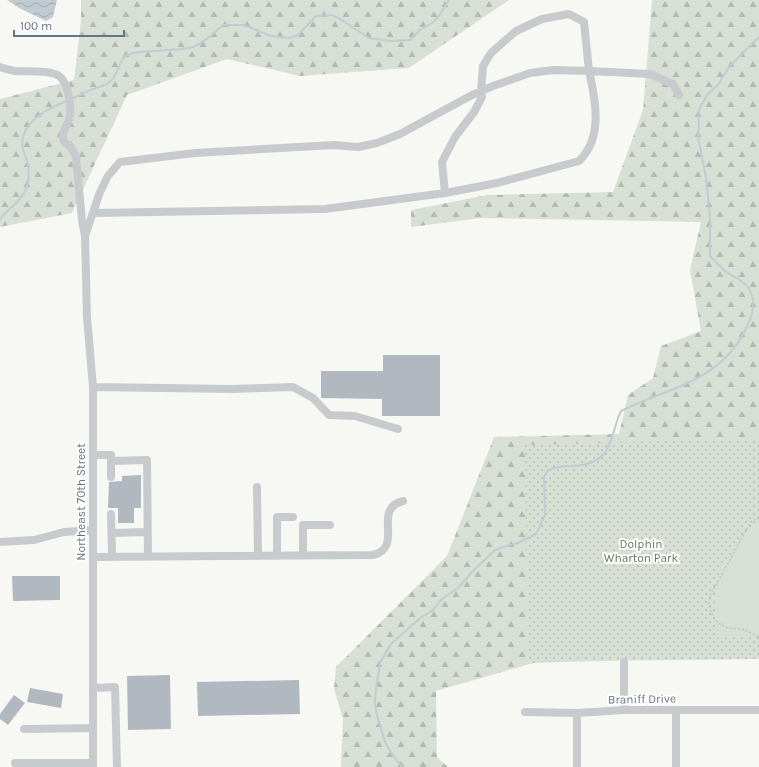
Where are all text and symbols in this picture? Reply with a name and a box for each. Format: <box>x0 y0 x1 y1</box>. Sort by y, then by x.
scale bar <box>14 12 124 38</box>
text: 100 m <box>20 19 52 33</box>
street label: Northeast 70th Street <box>74 443 88 561</box>
park label: Dolphin Wharton Park <box>604 537 678 565</box>
street label: Braniff Drive <box>608 691 676 707</box>

